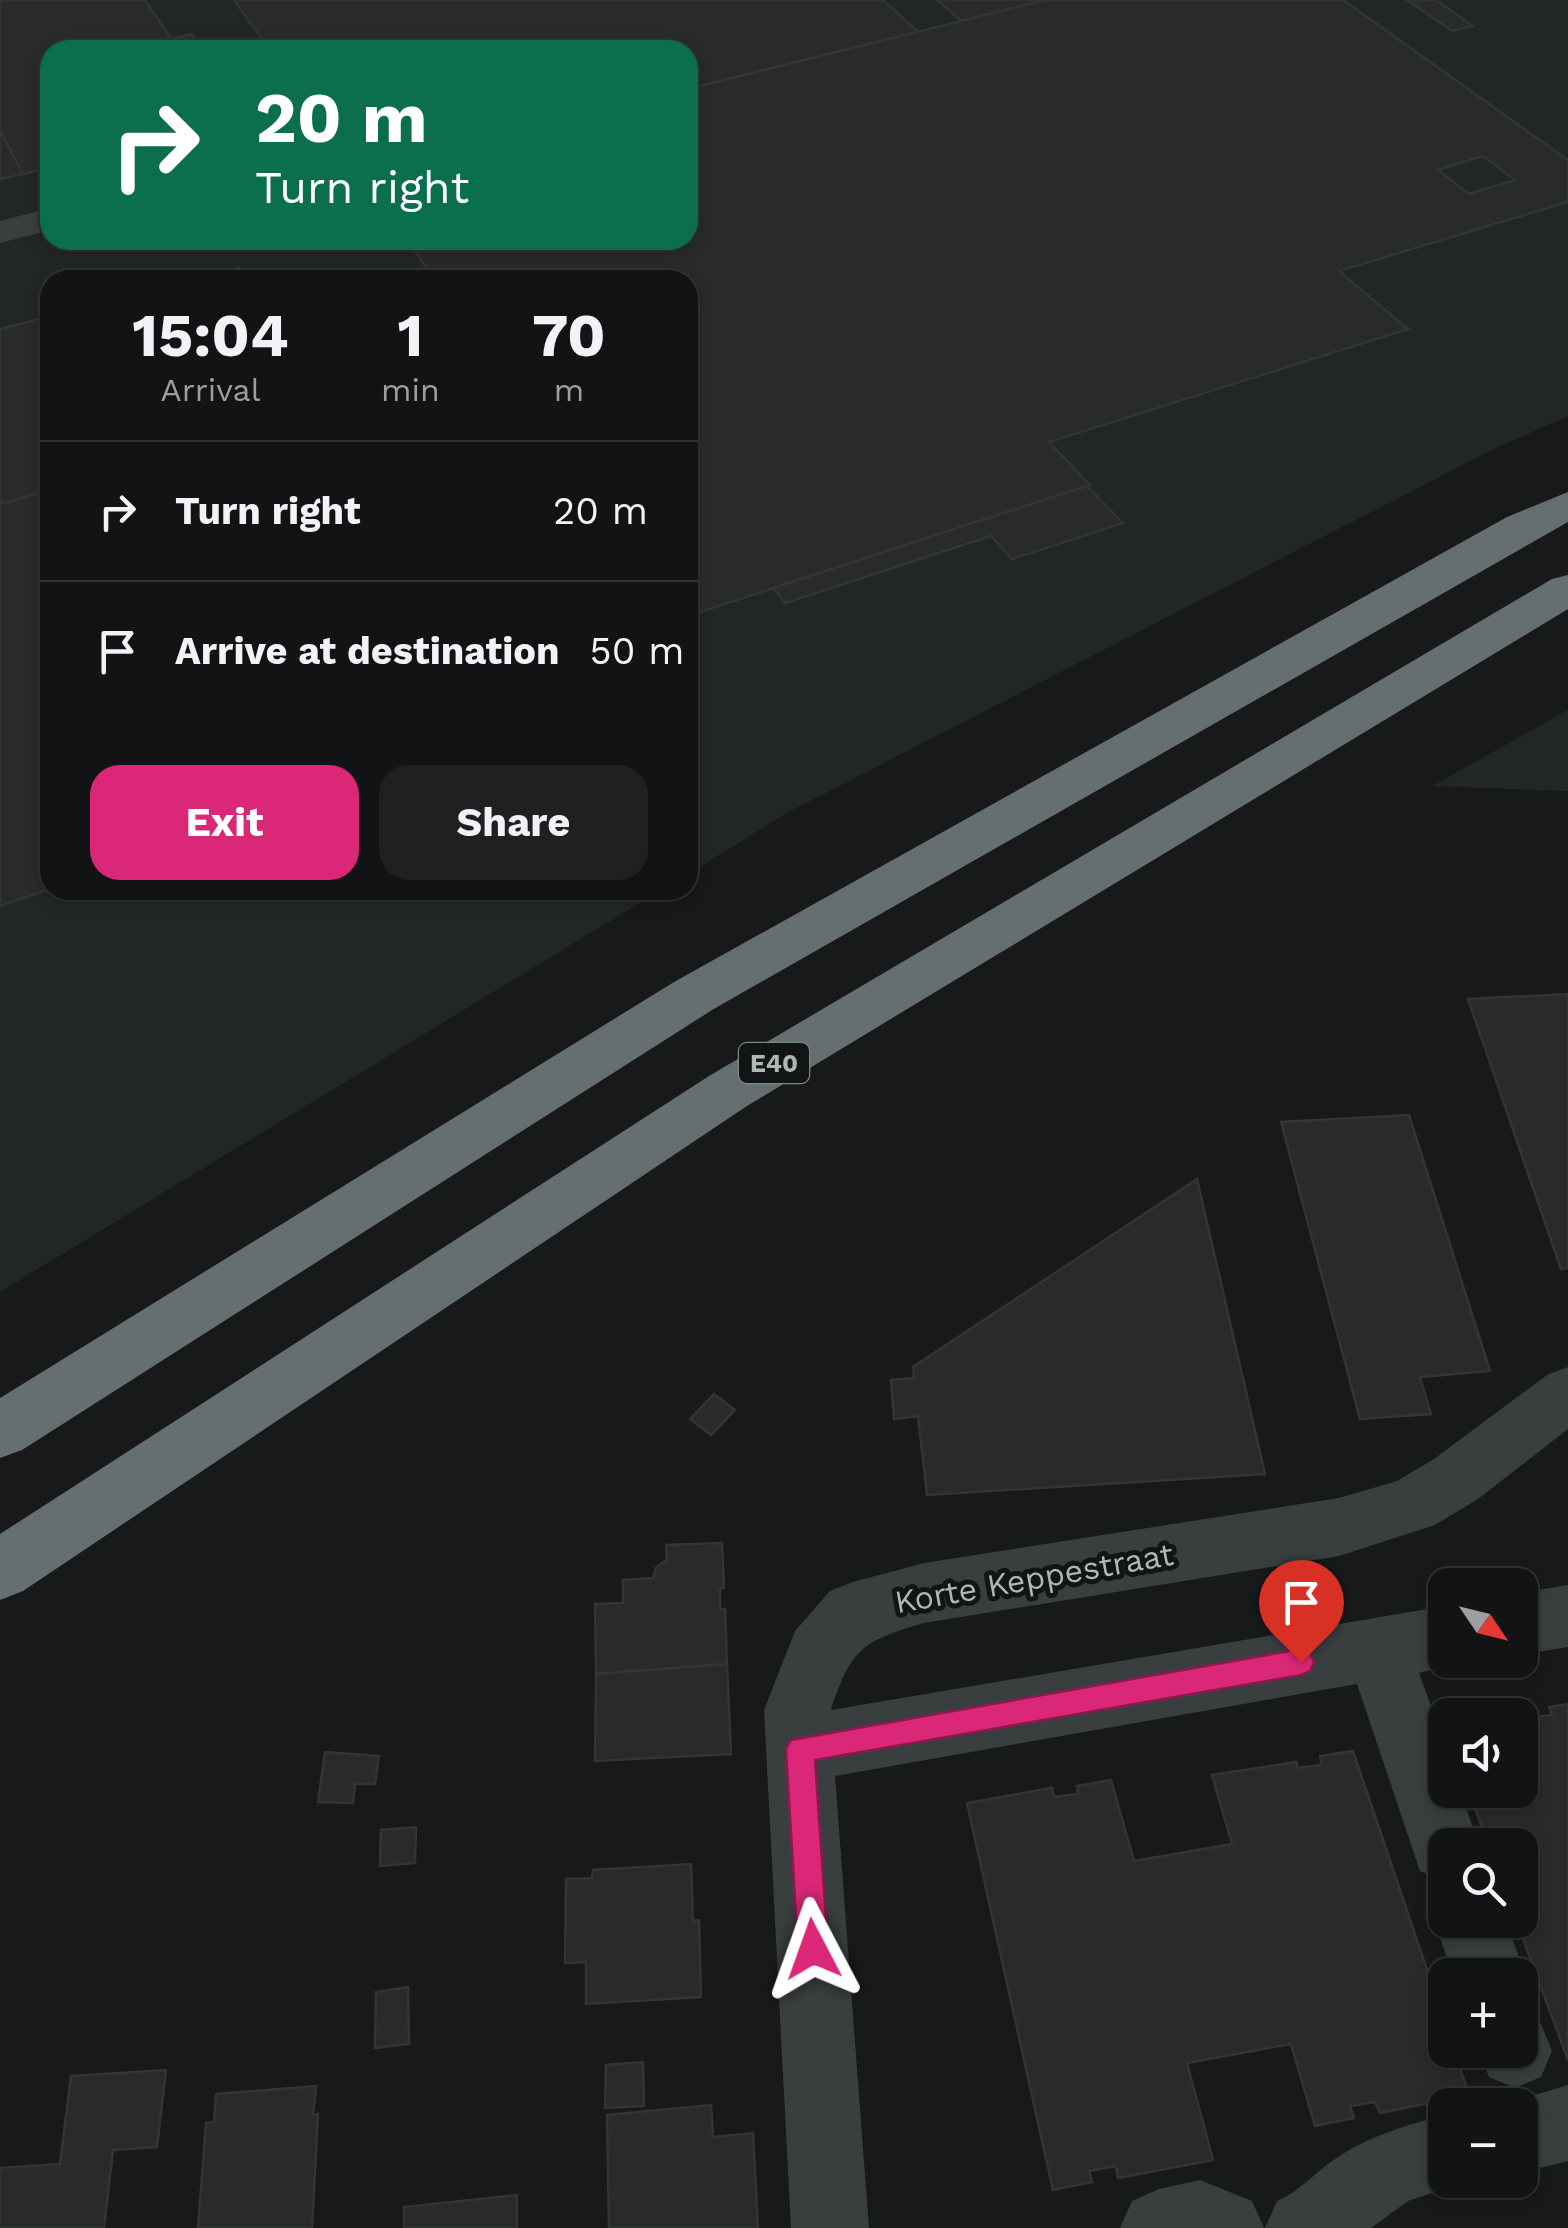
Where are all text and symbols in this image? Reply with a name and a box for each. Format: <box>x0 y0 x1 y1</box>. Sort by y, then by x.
text: 20 m <box>255 77 428 159</box>
icon: right <box>90 80 220 210</box>
text: Turn right <box>255 161 469 214</box>
text: 15:04 <box>132 300 289 371</box>
text: 1 <box>397 300 423 371</box>
text: 70 <box>532 300 606 371</box>
text: Arrival <box>161 371 260 409</box>
text: min <box>381 371 440 409</box>
text: m <box>554 371 584 409</box>
icon: right <box>90 484 145 539</box>
text: Turn right <box>175 489 361 533</box>
text: 20 m <box>553 489 648 533</box>
icon: arrive <box>90 624 145 679</box>
text: Arrive at destination <box>175 629 560 673</box>
text: 50 m <box>590 629 685 673</box>
button: Exit <box>90 765 359 880</box>
button: Share <box>379 765 648 880</box>
road number: E40 <box>739 1043 809 1083</box>
street label: Korte Keppestraat <box>892 1535 1176 1621</box>
pin <box>1259 1560 1344 1663</box>
north arrow <box>1428 1568 1538 1678</box>
map controls <box>1428 1568 1538 2198</box>
icon: arrive <box>1274 1575 1329 1630</box>
button: sound <box>1428 1698 1538 1808</box>
button: search <box>1428 1828 1538 1938</box>
position arrow <box>761 1897 865 2001</box>
button: + <box>1428 1958 1538 2068</box>
button: − <box>1428 2088 1538 2198</box>

